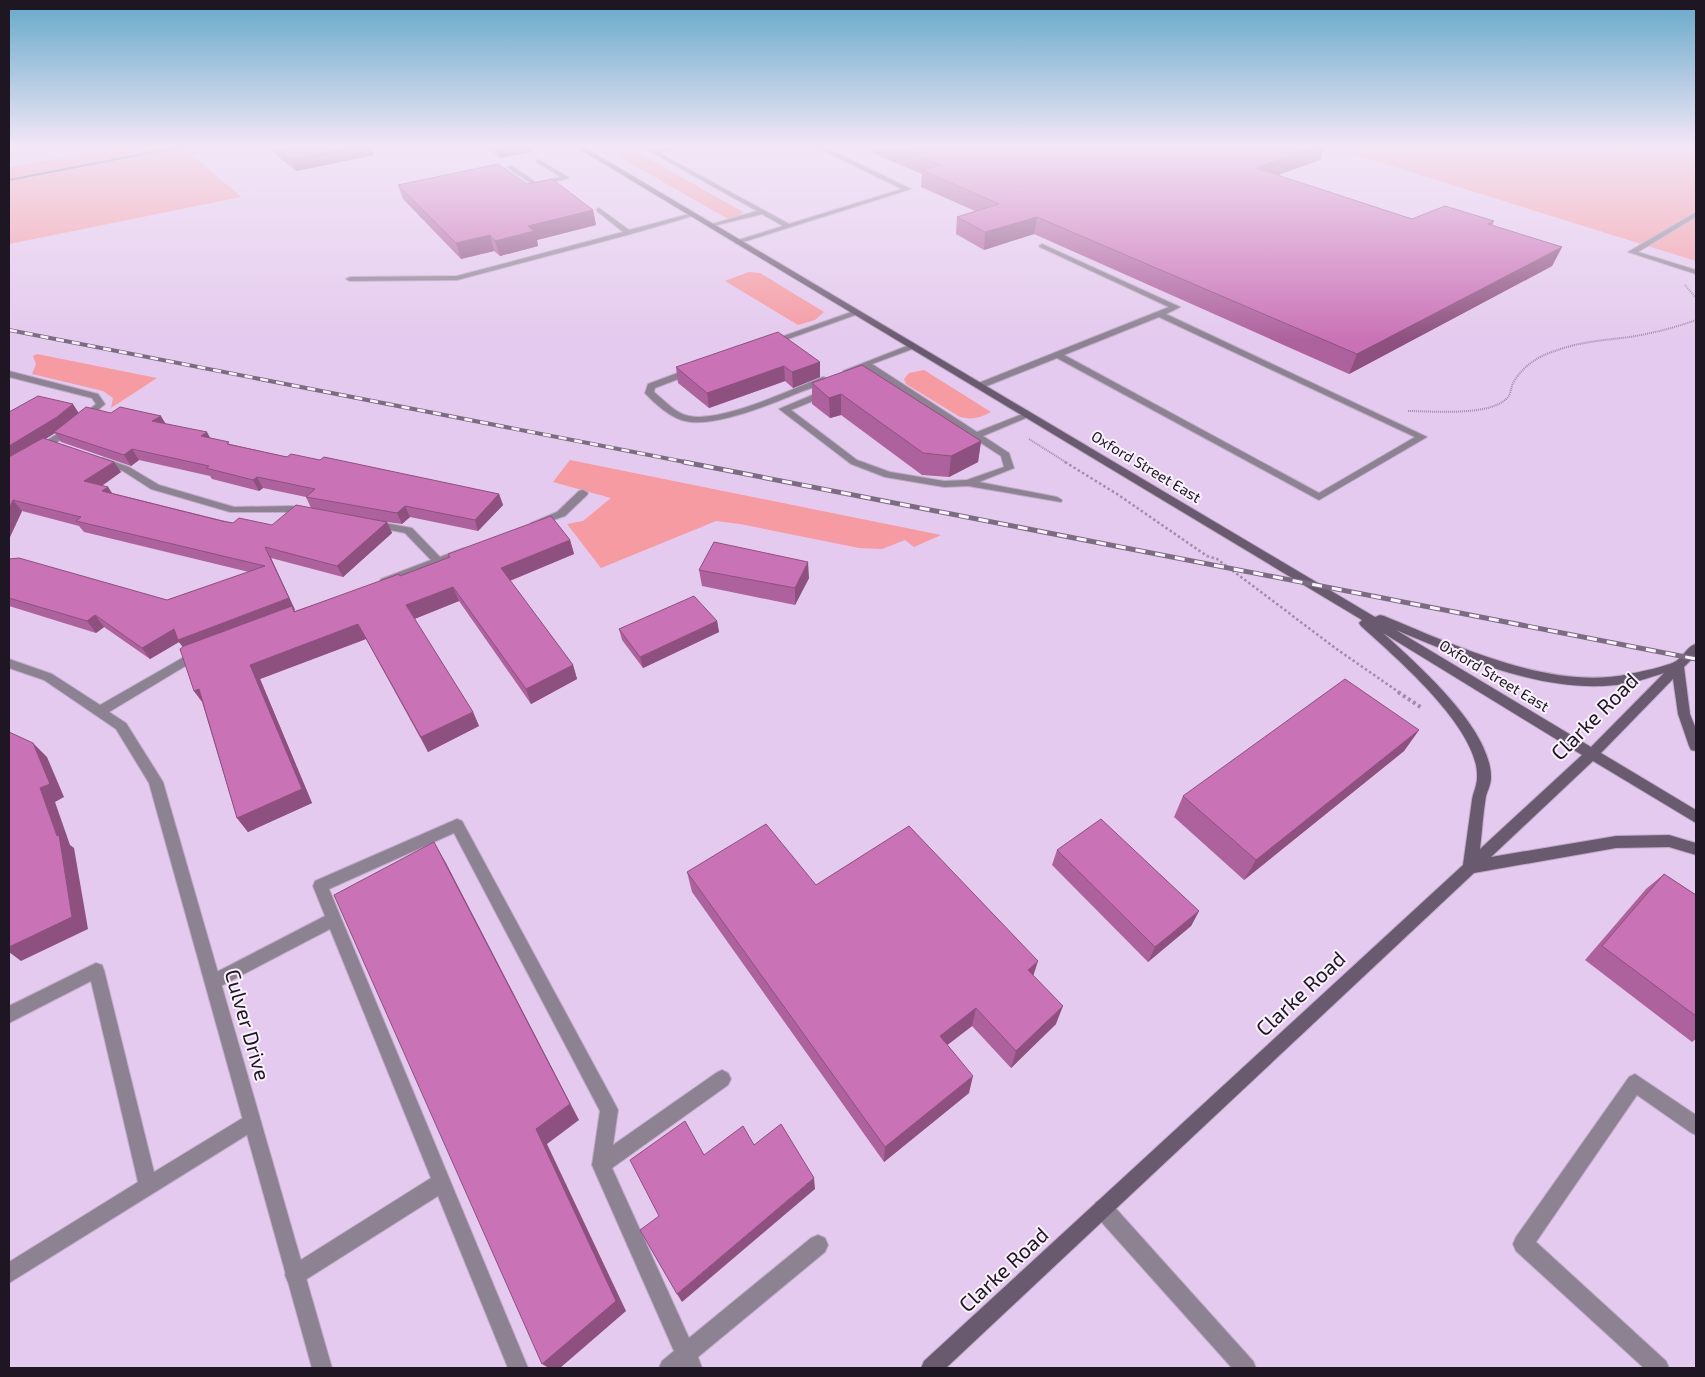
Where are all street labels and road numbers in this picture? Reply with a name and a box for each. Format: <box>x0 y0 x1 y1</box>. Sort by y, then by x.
street label: Oxford Street East <box>1088 426 1205 506</box>
street label: Oxford Street East <box>1436 635 1553 715</box>
street label: Clarke Road <box>1545 667 1643 765</box>
street label: Clarke Road <box>1250 945 1350 1041</box>
street label: Culver Drive <box>221 966 276 1083</box>
street label: Clarke Road <box>953 1221 1053 1317</box>

